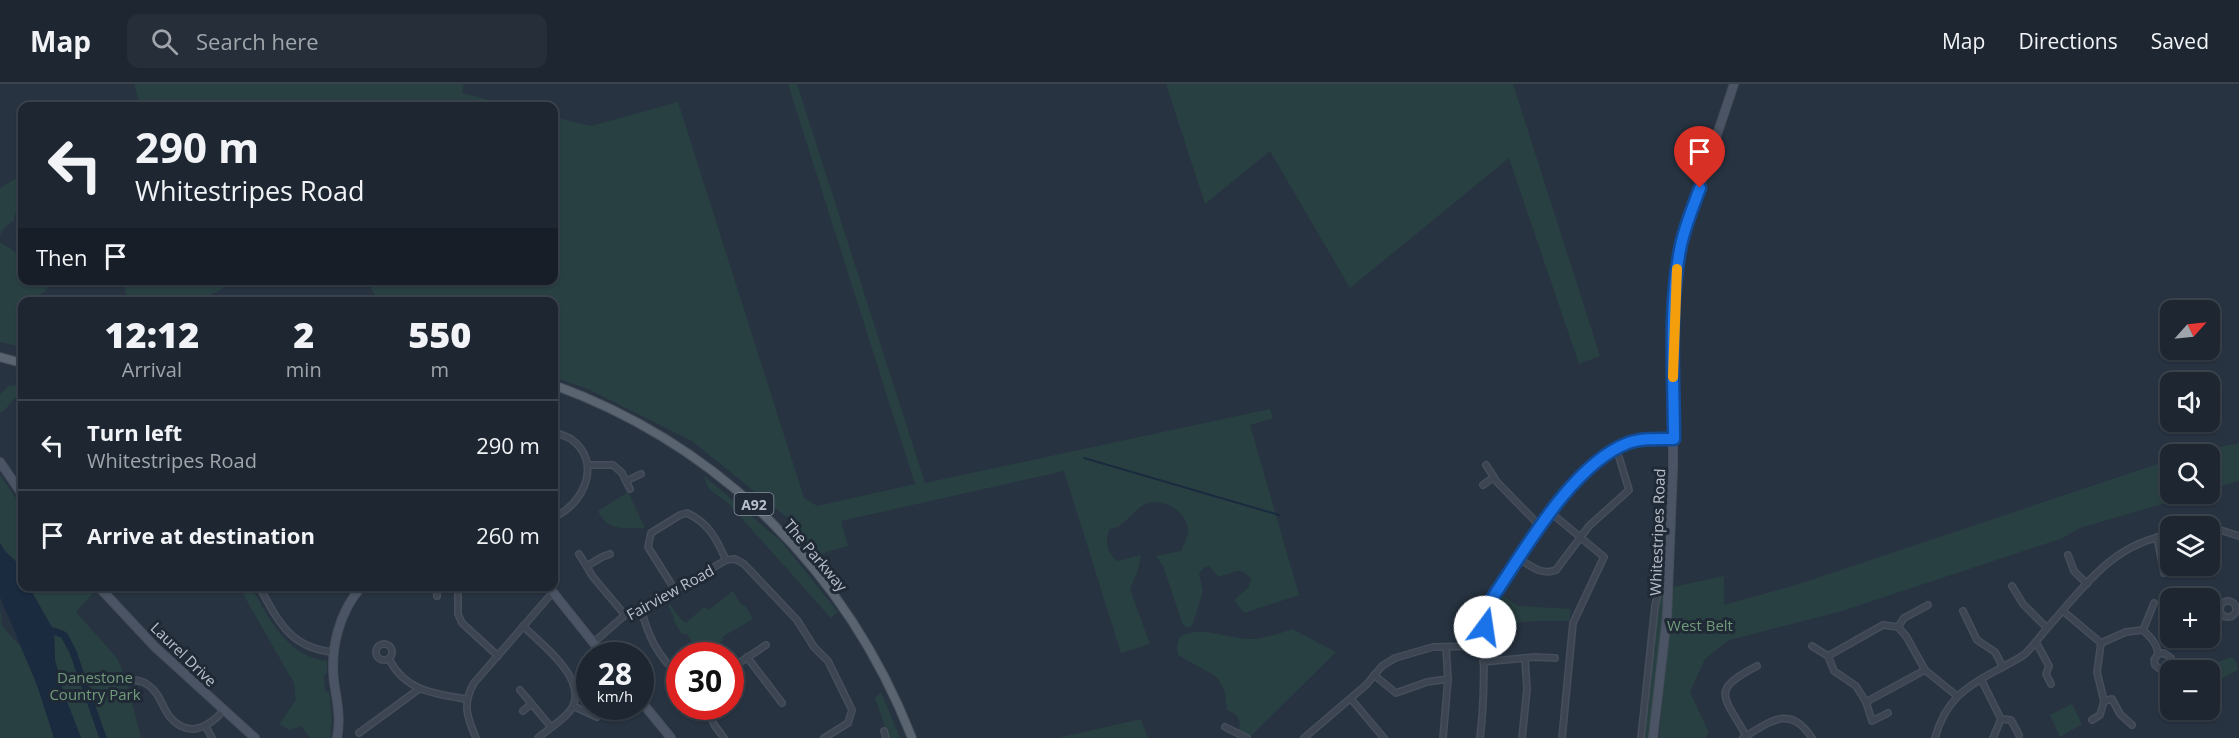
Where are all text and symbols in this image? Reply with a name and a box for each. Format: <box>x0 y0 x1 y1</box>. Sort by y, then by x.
search box <box>127 14 547 68</box>
text: Map <box>30 22 91 60</box>
icon: search <box>148 25 181 58</box>
text: Search here <box>196 26 319 56</box>
text: Map <box>1942 27 1985 55</box>
text: Directions <box>2018 27 2118 55</box>
text: Saved <box>2151 27 2209 55</box>
text: 290 m <box>135 118 259 175</box>
icon: left <box>36 126 114 204</box>
pin <box>1674 126 1725 188</box>
icon: arrive <box>1683 135 1716 168</box>
text: Whitestripes Road <box>135 172 364 209</box>
icon: arrive <box>99 240 132 273</box>
text: Then <box>36 242 87 272</box>
north arrow <box>2160 300 2220 360</box>
map controls <box>2160 300 2220 720</box>
text: 12:12 <box>105 310 199 359</box>
text: 2 <box>293 310 314 359</box>
text: 550 <box>408 310 471 359</box>
text: Arrival <box>122 356 182 383</box>
text: min <box>286 356 322 383</box>
text: m <box>431 356 449 383</box>
button: sound <box>2160 372 2220 432</box>
text: Turn left <box>87 417 182 447</box>
icon: left <box>36 429 69 462</box>
text: 290 m <box>476 430 540 460</box>
button: search <box>2160 444 2220 504</box>
text: Whitestripes Road <box>87 447 257 474</box>
street label: Whitestripes Road <box>1645 468 1669 596</box>
road number: A92 <box>734 493 774 515</box>
street label: The Parkway <box>780 515 852 596</box>
button: layers <box>2160 516 2220 576</box>
icon: arrive <box>36 519 69 552</box>
text: Arrive at destination <box>87 520 315 550</box>
text: 260 m <box>476 520 540 550</box>
street label: Fairview Road <box>623 560 717 624</box>
button: + <box>2160 588 2220 648</box>
position arrow <box>1453 595 1517 659</box>
park label: West Belt <box>1667 615 1733 635</box>
street label: Laurel Drive <box>147 618 221 690</box>
speed limit sign: 30 <box>666 642 744 720</box>
text: 28 <box>598 653 632 694</box>
button: − <box>2160 660 2220 720</box>
park label: Danestone Country Park <box>49 667 141 704</box>
text: km/h <box>597 686 633 706</box>

